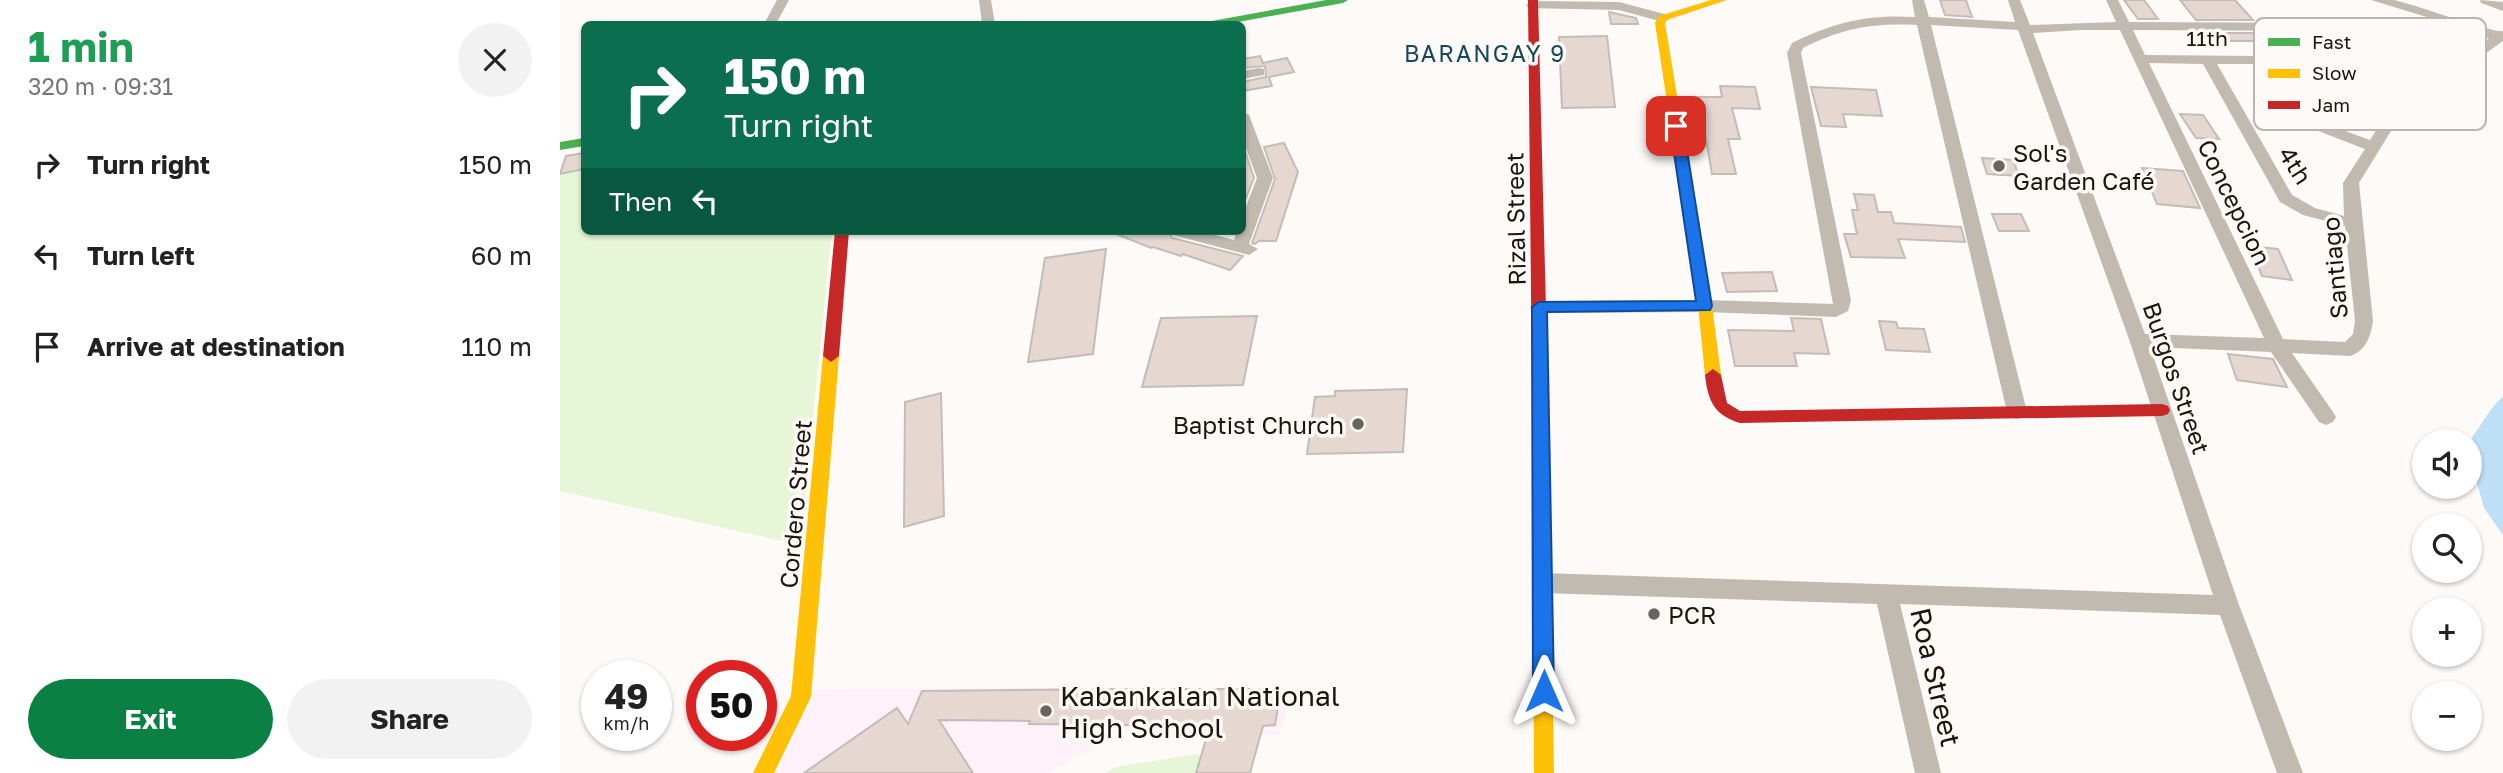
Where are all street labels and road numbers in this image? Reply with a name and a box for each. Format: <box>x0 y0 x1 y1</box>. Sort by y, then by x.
street label: 11th <box>2186 25 2228 51</box>
street label: Concepcion <box>2192 135 2278 269</box>
street label: 4th <box>2273 141 2319 189</box>
street label: Rizal Street <box>1499 152 1531 286</box>
street label: Santiago <box>2315 216 2353 320</box>
street label: Burgos Street <box>2137 298 2217 458</box>
street label: Cordero Street <box>773 419 817 589</box>
street label: Roa Street <box>1904 604 1968 750</box>

